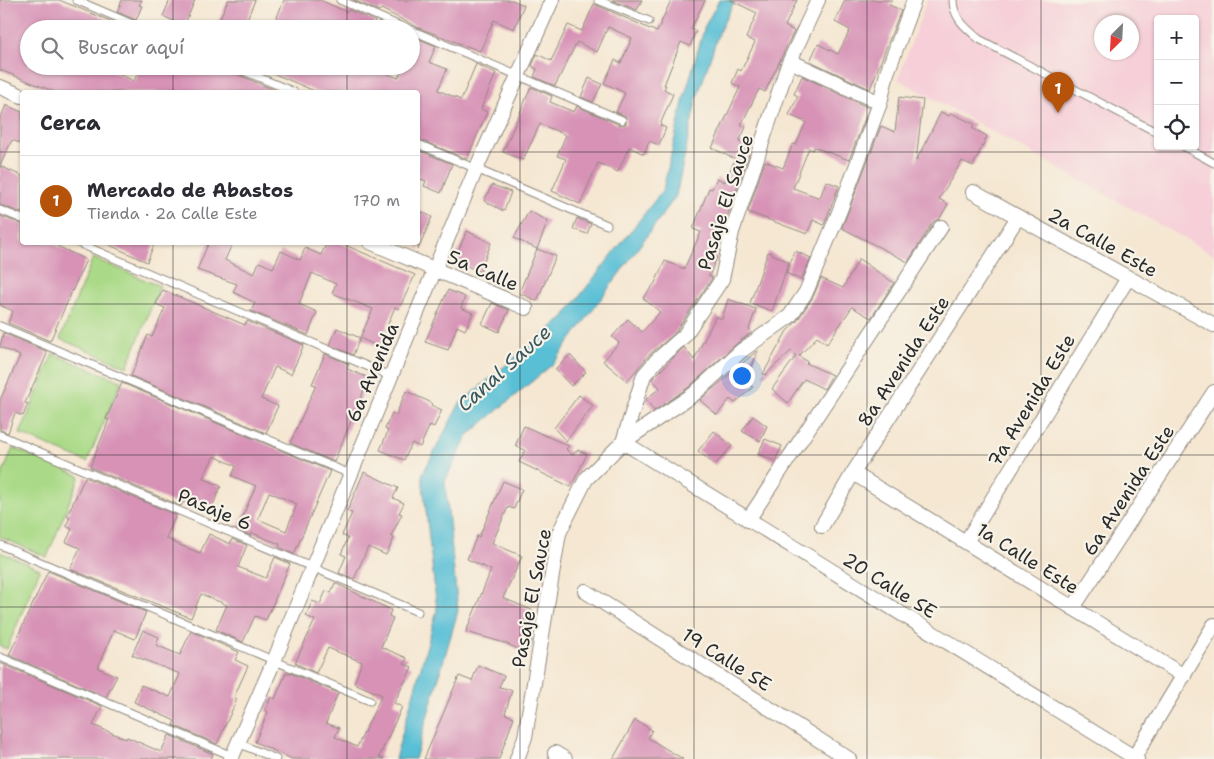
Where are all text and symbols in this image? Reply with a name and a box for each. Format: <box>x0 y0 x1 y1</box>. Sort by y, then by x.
north arrow <box>1094 15 1139 60</box>
map controls <box>1154 15 1199 150</box>
button: + <box>1154 15 1199 60</box>
search box <box>20 20 420 75</box>
icon: search <box>38 34 66 62</box>
text: Buscar aquí <box>78 35 184 60</box>
button: − <box>1154 60 1199 105</box>
pin: 1 <box>1042 72 1074 113</box>
button: locate <box>1154 105 1199 150</box>
text: Cerca <box>40 109 101 137</box>
street label: Pasaje El Sauce <box>692 131 759 273</box>
text: Mercado de Abastos <box>87 178 293 203</box>
text: 1 <box>52 190 60 211</box>
text: 170 m <box>353 190 400 211</box>
street label: 2a Calle Este <box>1044 202 1162 283</box>
text: Tienda · 2a Calle Este <box>87 203 257 224</box>
street label: 5a Calle <box>443 244 522 297</box>
street label: 8a Avenida Este <box>852 291 955 431</box>
street label: 6a Avenida <box>340 319 405 426</box>
water label: Canal Sauce <box>451 319 557 417</box>
street label: 7a Avenida Este <box>982 329 1081 471</box>
your location <box>729 363 755 389</box>
street label: 6a Avenida Este <box>1077 420 1180 561</box>
street label: Pasaje 6 <box>174 483 256 536</box>
street label: 1a Calle Este <box>972 517 1084 600</box>
street label: Pasaje El Sauce <box>506 526 557 670</box>
street label: 20 Calle SE <box>838 547 942 624</box>
street label: 19 Calle SE <box>677 622 776 697</box>

